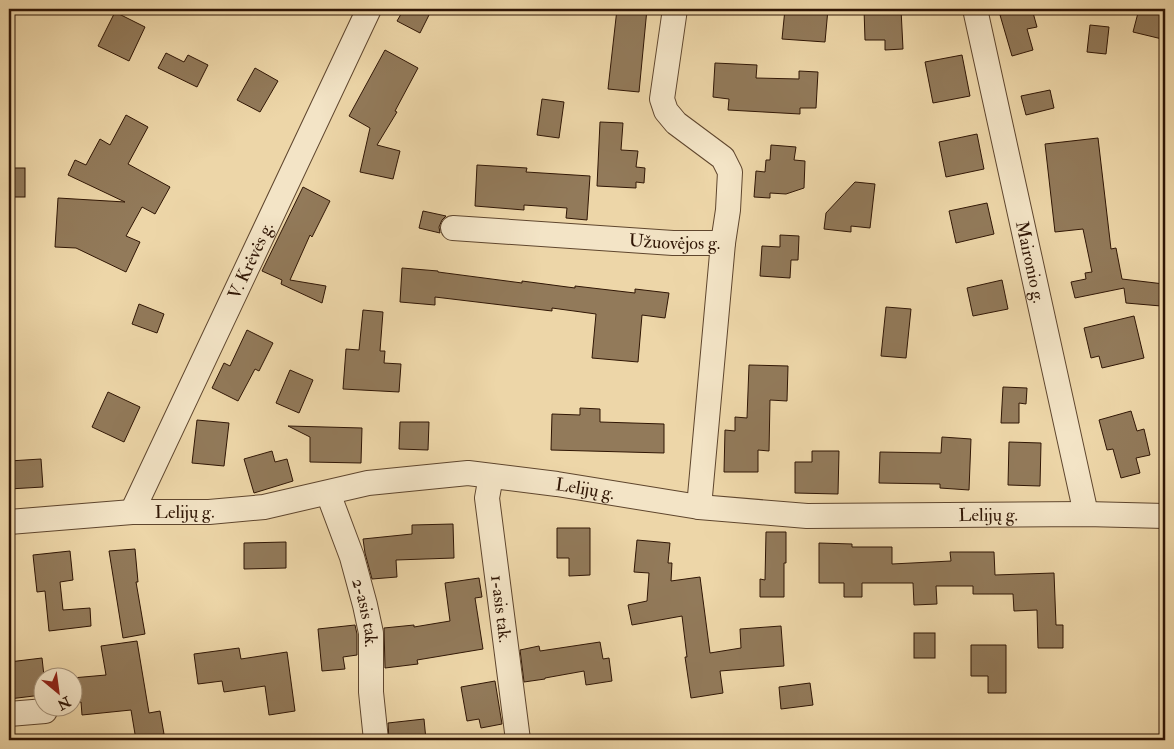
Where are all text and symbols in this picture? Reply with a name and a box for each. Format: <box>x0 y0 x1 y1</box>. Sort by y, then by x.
street label: V. Krėvės g. <box>222 218 279 303</box>
street label: Maironio g. <box>1010 219 1051 305</box>
street label: Užuovėjos g. <box>628 229 720 255</box>
street label: Lelijų g. <box>554 472 616 505</box>
street label: Lelijų g. <box>155 500 215 524</box>
street label: Lelijų g. <box>958 503 1018 526</box>
street label: 1-asis tak. <box>485 574 517 644</box>
street label: 2-asis tak. <box>347 576 383 648</box>
north arrow <box>32 666 82 716</box>
text: N <box>54 692 75 714</box>

